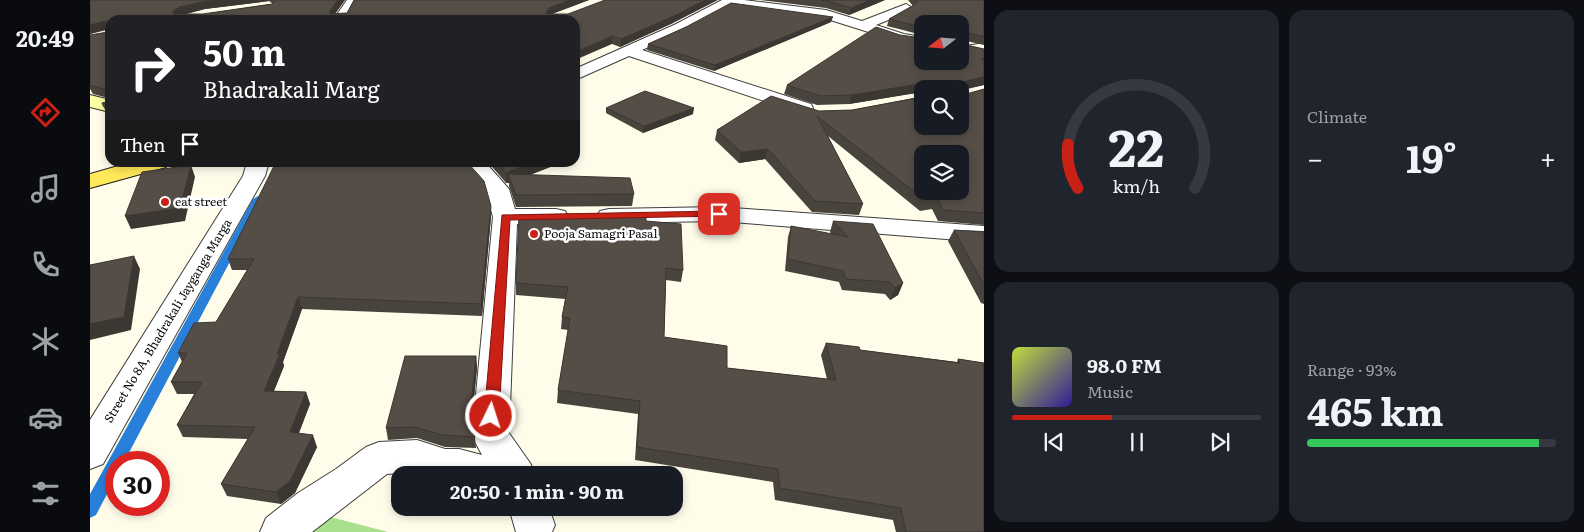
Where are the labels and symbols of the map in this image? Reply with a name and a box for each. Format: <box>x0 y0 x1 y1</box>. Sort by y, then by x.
north arrow <box>914 15 969 70</box>
place label: eat street <box>175 192 227 210</box>
pin <box>698 193 740 235</box>
marker: eat street <box>159 196 171 208</box>
street label: Street No 8A, Bhadrakali Jayganga Marga <box>99 215 236 426</box>
place label: Pooja Samagri Pasal <box>544 224 657 242</box>
marker: Pooja Samagri Pasal <box>528 228 540 240</box>
position arrow <box>464 389 516 441</box>
speed limit sign: 30 <box>105 451 170 516</box>

